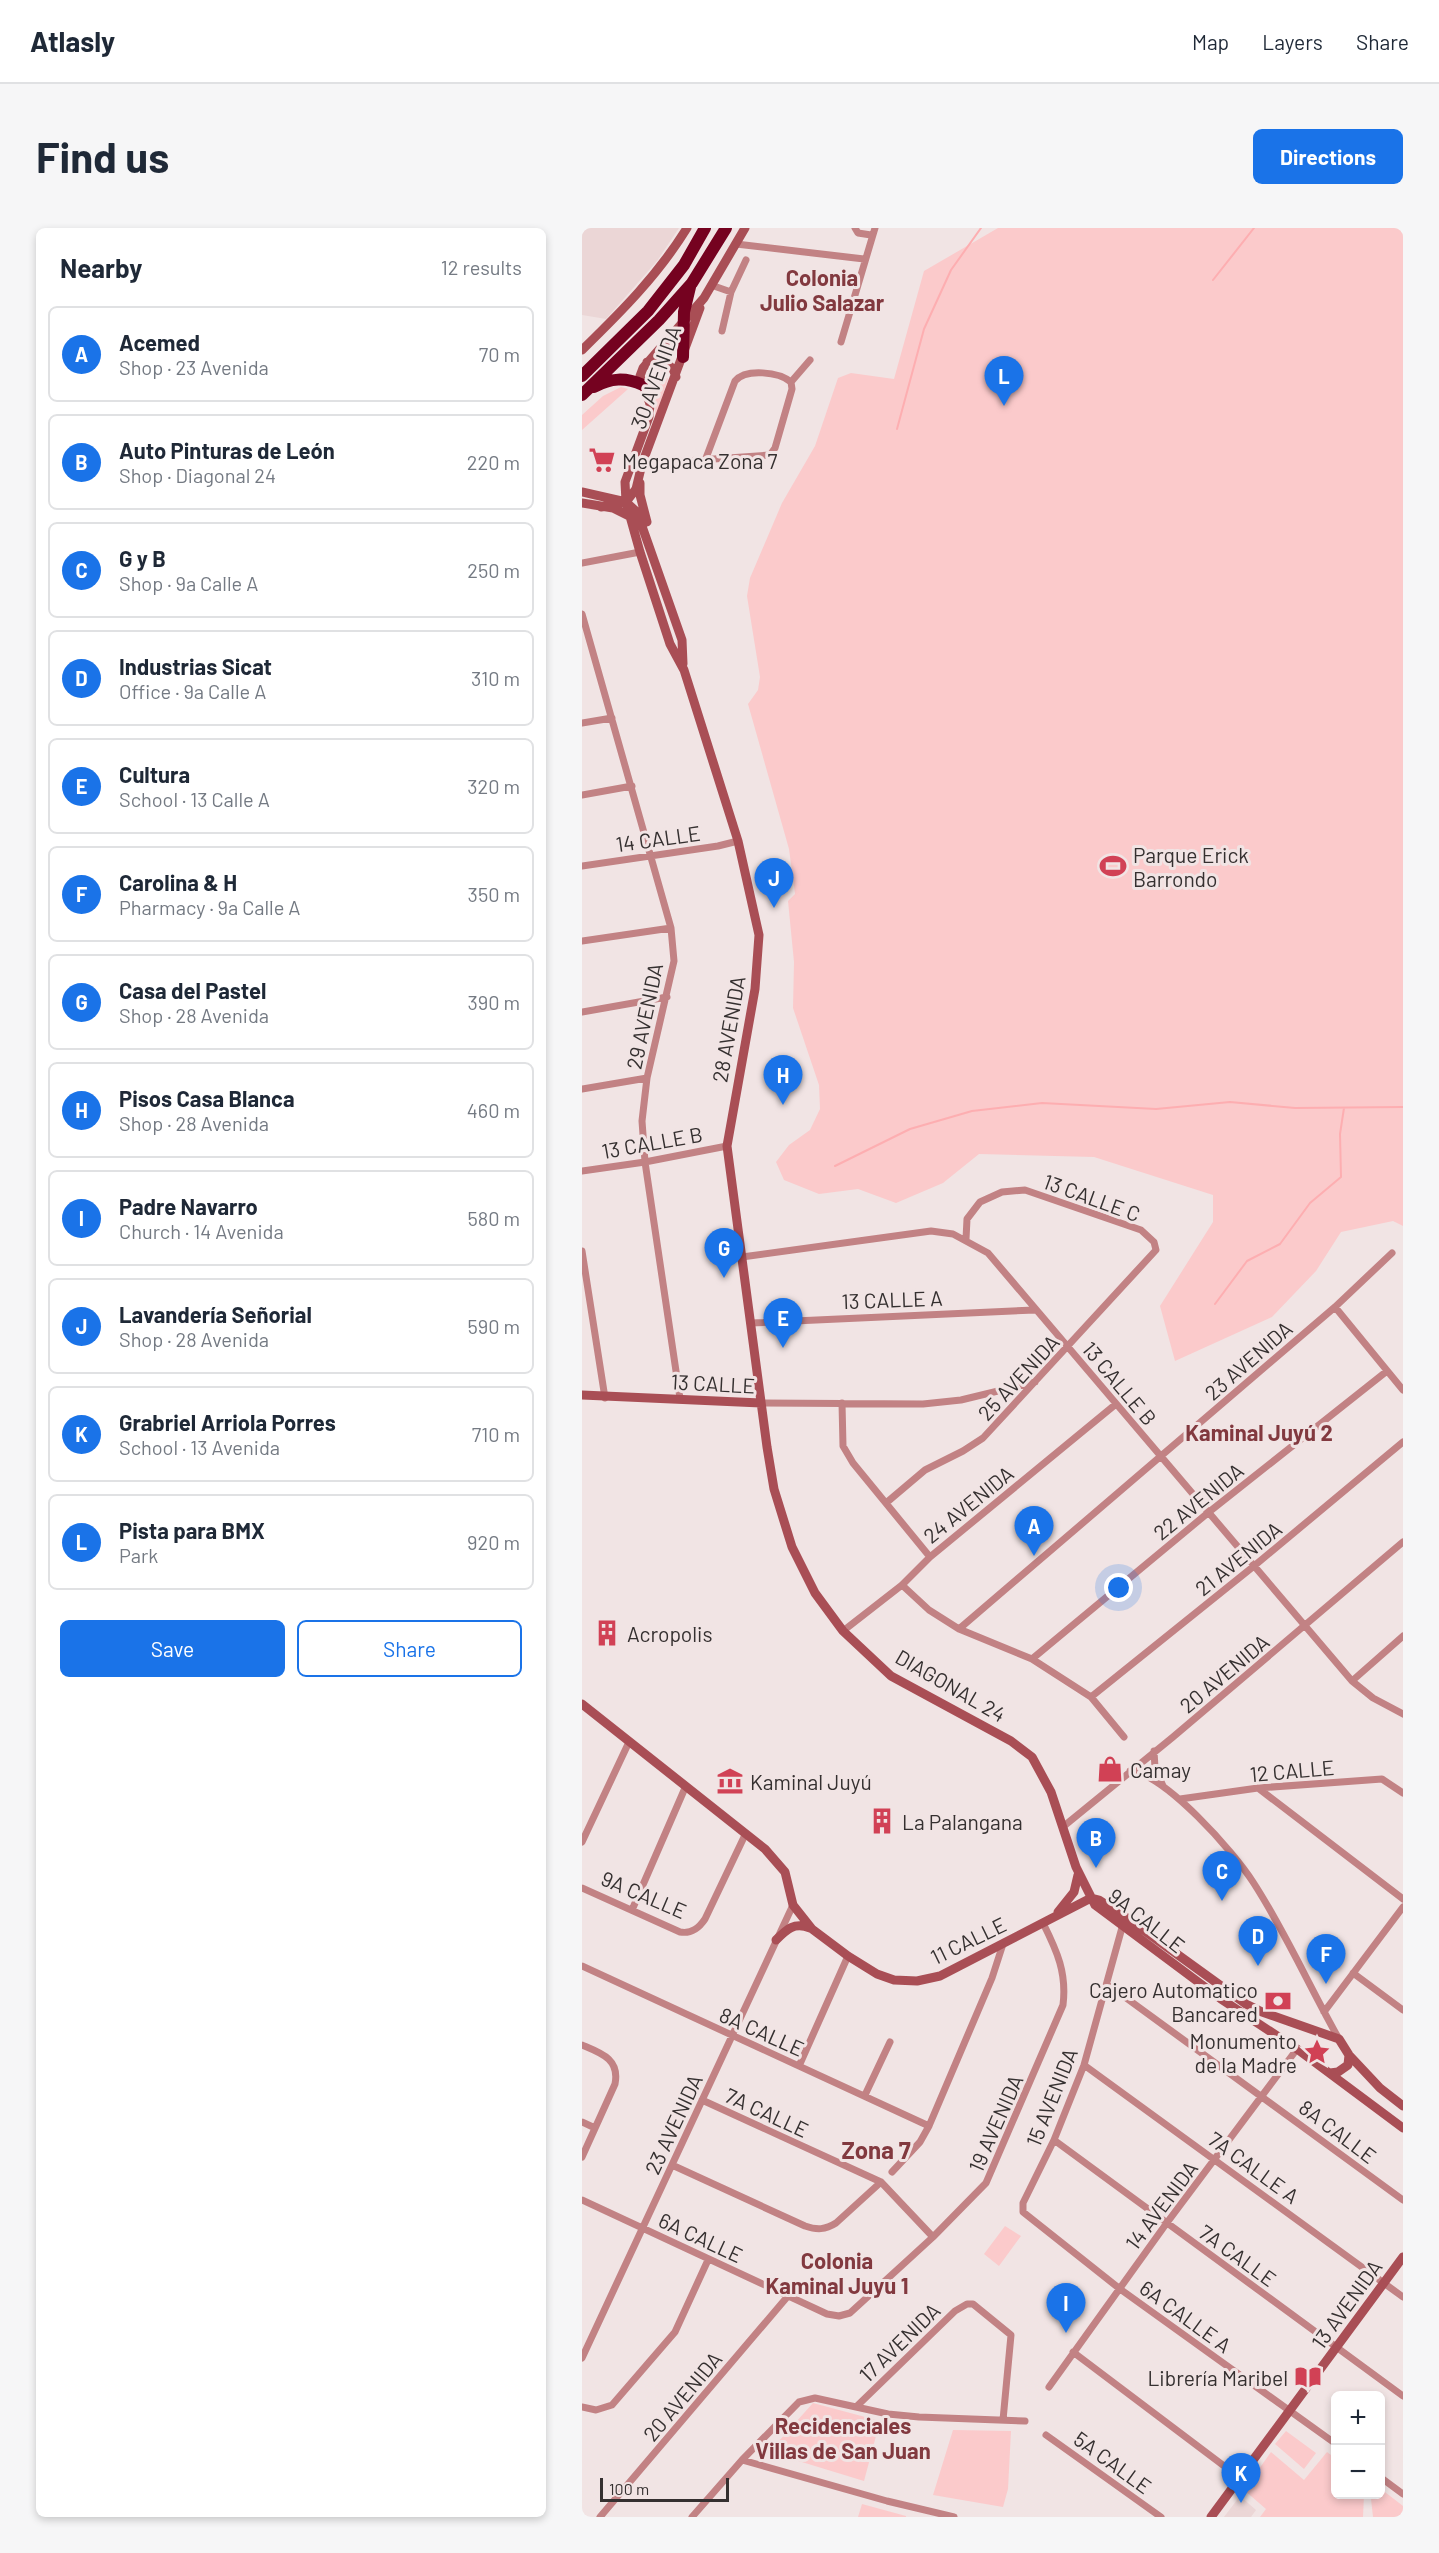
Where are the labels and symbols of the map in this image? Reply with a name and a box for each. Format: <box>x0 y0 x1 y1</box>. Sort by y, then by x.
district label: Colonia Julio Salazar <box>760 264 885 315</box>
street label: 30 AVENIDA <box>625 322 685 432</box>
pin: L <box>984 356 1024 406</box>
supermarket icon: Megapaca Zona 7 <box>587 445 617 475</box>
place label: Megapaca Zona 7 <box>622 448 778 473</box>
street label: 14 CALLE <box>614 820 702 856</box>
place label: Parque Erick Barrondo <box>1133 842 1249 891</box>
sports icon: Parque Erick Barrondo <box>1098 851 1128 881</box>
pin: J <box>754 858 794 908</box>
street label: 29 AVENIDA <box>621 960 667 1071</box>
street label: 28 AVENIDA <box>706 974 750 1084</box>
pin: H <box>764 1056 802 1105</box>
street label: 13 CALLE B <box>600 1121 704 1163</box>
street label: 13 CALLE C <box>1040 1168 1144 1226</box>
pin: G <box>704 1228 744 1278</box>
street label: 13 CALLE A <box>841 1285 943 1313</box>
pin: E <box>764 1298 802 1348</box>
street label: 23 AVENIDA <box>1199 1315 1297 1405</box>
street label: 25 AVENIDA <box>972 1329 1064 1425</box>
street label: 13 CALLE B <box>1078 1336 1162 1430</box>
street label: 13 CALLE <box>670 1368 756 1398</box>
district label: Kaminal Juyú 2 <box>1185 1419 1333 1445</box>
street label: 22 AVENIDA <box>1148 1457 1248 1545</box>
street label: 24 AVENIDA <box>918 1460 1018 1548</box>
pin: A <box>1014 1506 1054 1556</box>
street label: 21 AVENIDA <box>1190 1515 1286 1600</box>
your location <box>1104 1573 1133 1602</box>
building icon: Acropolis <box>592 1618 622 1648</box>
place label: Acropolis <box>627 1621 713 1646</box>
street label: 20 AVENIDA <box>1174 1628 1274 1718</box>
street label: DIAGONAL 24 <box>892 1643 1010 1727</box>
shop icon: Camay <box>1095 1754 1125 1784</box>
street label: 12 CALLE <box>1249 1754 1335 1786</box>
place label: Camay <box>1130 1757 1191 1782</box>
museum icon: Kaminal Juyú <box>715 1766 745 1796</box>
place label: Kaminal Juyú <box>750 1769 872 1794</box>
building icon: La Palangana <box>867 1806 897 1836</box>
place label: La Palangana <box>902 1809 1023 1834</box>
pin: B <box>1076 1818 1116 1868</box>
pin: C <box>1202 1852 1242 1901</box>
street label: 9A CALLE <box>598 1865 690 1923</box>
street label: 9A CALLE <box>1104 1882 1190 1958</box>
street label: 11 CALLE <box>926 1911 1010 1969</box>
pin: D <box>1238 1916 1278 1966</box>
pin: F <box>1306 1934 1346 1984</box>
place label: Cajero Automatico Bancared <box>1089 1977 1258 2026</box>
bank icon: Cajero Automatico Bancared <box>1263 1986 1293 2016</box>
street label: 8A CALLE <box>716 2001 808 2061</box>
place label: Monumento de la Madre <box>1189 2028 1297 2077</box>
place icon: Monumento de la Madre <box>1302 2037 1332 2067</box>
street label: 15 AVENIDA <box>1020 2044 1082 2150</box>
street label: 23 AVENIDA <box>639 2070 707 2178</box>
street label: 19 AVENIDA <box>962 2070 1028 2176</box>
street label: 7A CALLE <box>721 2082 813 2142</box>
street label: 8A CALLE <box>1295 2094 1381 2168</box>
street label: 7A CALLE A <box>1204 2126 1304 2208</box>
district label: Zona 7 <box>841 2135 911 2164</box>
street label: 14 AVENIDA <box>1120 2156 1203 2254</box>
street label: 6A CALLE <box>655 2207 747 2267</box>
street label: 7A CALLE <box>1195 2219 1281 2291</box>
district label: Colonia Kaminal Juyu 1 <box>766 2247 908 2298</box>
street label: 13 AVENIDA <box>1305 2254 1387 2353</box>
street label: 6A CALLE A <box>1135 2275 1237 2358</box>
pin: I <box>1046 2284 1086 2333</box>
street label: 17 AVENIDA <box>853 2297 945 2387</box>
street label: 20 AVENIDA <box>637 2346 727 2446</box>
library icon: Librería Maribel <box>1293 2362 1323 2392</box>
place label: Librería Maribel <box>1147 2365 1288 2390</box>
district label: Recidenciales Villas de San Juan <box>755 2412 931 2463</box>
street label: 5A CALLE <box>1069 2426 1157 2498</box>
pin: K <box>1222 2454 1260 2503</box>
scale bar <box>600 2475 729 2502</box>

